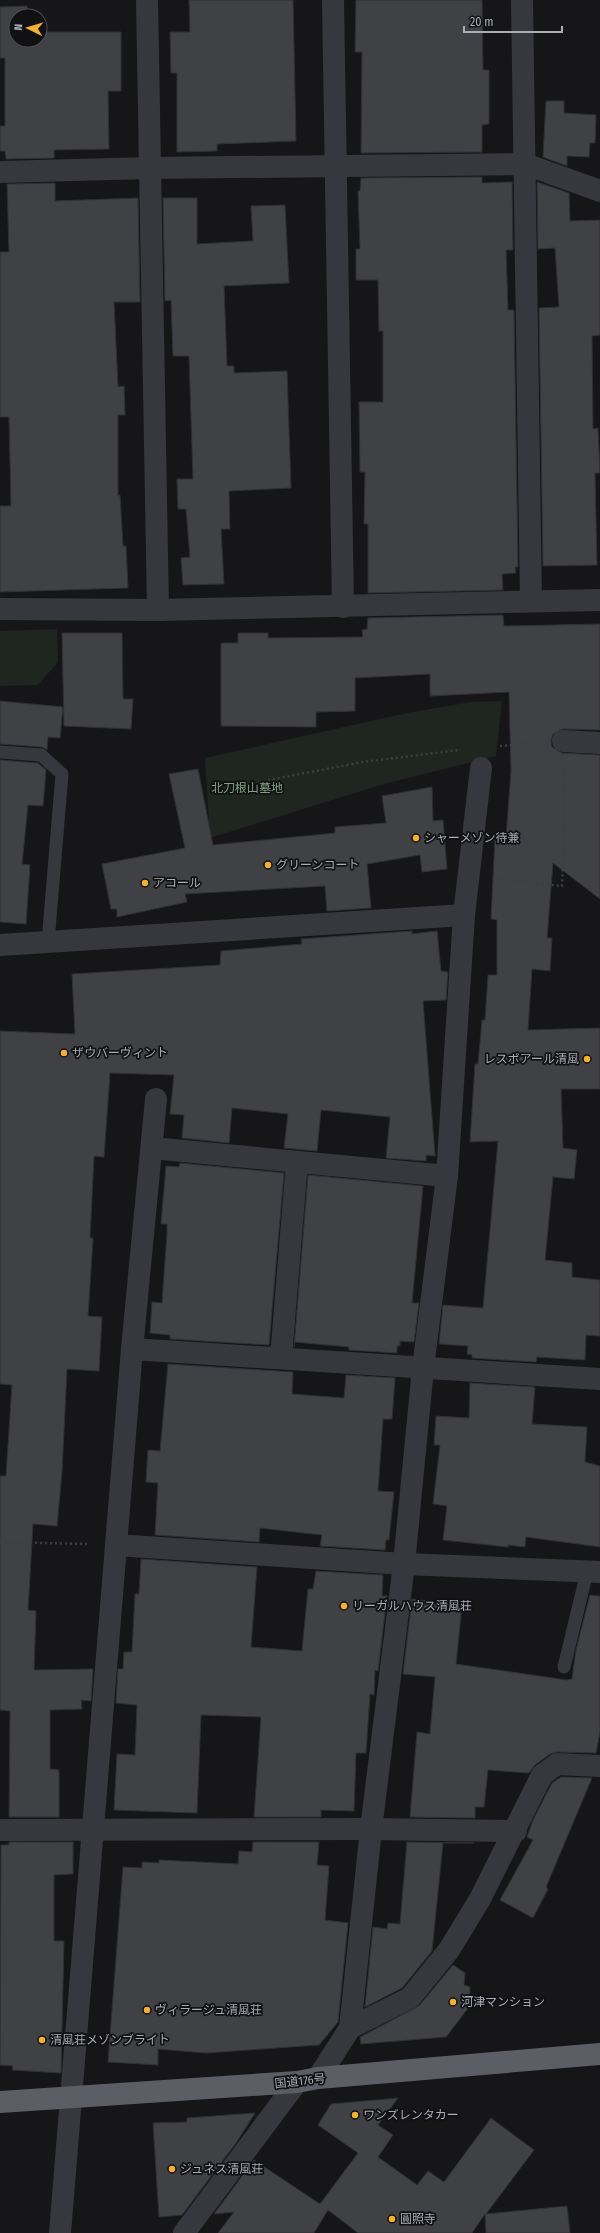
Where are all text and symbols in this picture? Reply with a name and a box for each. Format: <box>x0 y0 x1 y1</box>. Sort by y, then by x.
north arrow <box>8 8 48 48</box>
scale bar <box>464 8 562 34</box>
text: 20 m <box>470 15 494 29</box>
text: N <box>12 23 25 31</box>
park label: 北刀根山墓地 <box>211 781 283 795</box>
place label: シャーメゾン待兼 <box>424 831 520 845</box>
marker: シャーメゾン待兼 <box>411 833 421 843</box>
place label: グリーンコート <box>276 858 359 872</box>
marker: グリーンコート <box>263 860 273 870</box>
place label: アコール <box>153 876 201 890</box>
marker: アコール <box>140 878 150 888</box>
place label: ザウバーヴィント <box>72 1046 168 1060</box>
marker: ザウバーヴィント <box>59 1048 69 1058</box>
place label: レスポアール清風 <box>484 1052 579 1066</box>
marker: レスポアール清風 <box>582 1054 592 1064</box>
place label: リーガルハウス清風荘 <box>352 1599 472 1613</box>
marker: リーガルハウス清風荘 <box>339 1601 349 1611</box>
place label: 河津マンション <box>461 1995 545 2009</box>
marker: 河津マンション <box>448 1997 458 2007</box>
place label: ヴィラージュ清風荘 <box>155 2003 262 2017</box>
marker: ヴィラージュ清風荘 <box>142 2005 152 2015</box>
place label: 清風荘メゾンブライト <box>50 2033 170 2047</box>
marker: 清風荘メゾンブライト <box>37 2035 47 2045</box>
street label: 国道176号 <box>274 2071 326 2091</box>
place label: ワンズレンタカー <box>363 2108 459 2122</box>
marker: ワンズレンタカー <box>350 2110 360 2120</box>
place label: ジュネス清風荘 <box>180 2162 263 2176</box>
marker: ジュネス清風荘 <box>167 2164 177 2174</box>
place label: 圓照寺 <box>400 2212 436 2226</box>
marker: 圓照寺 <box>387 2214 397 2224</box>

